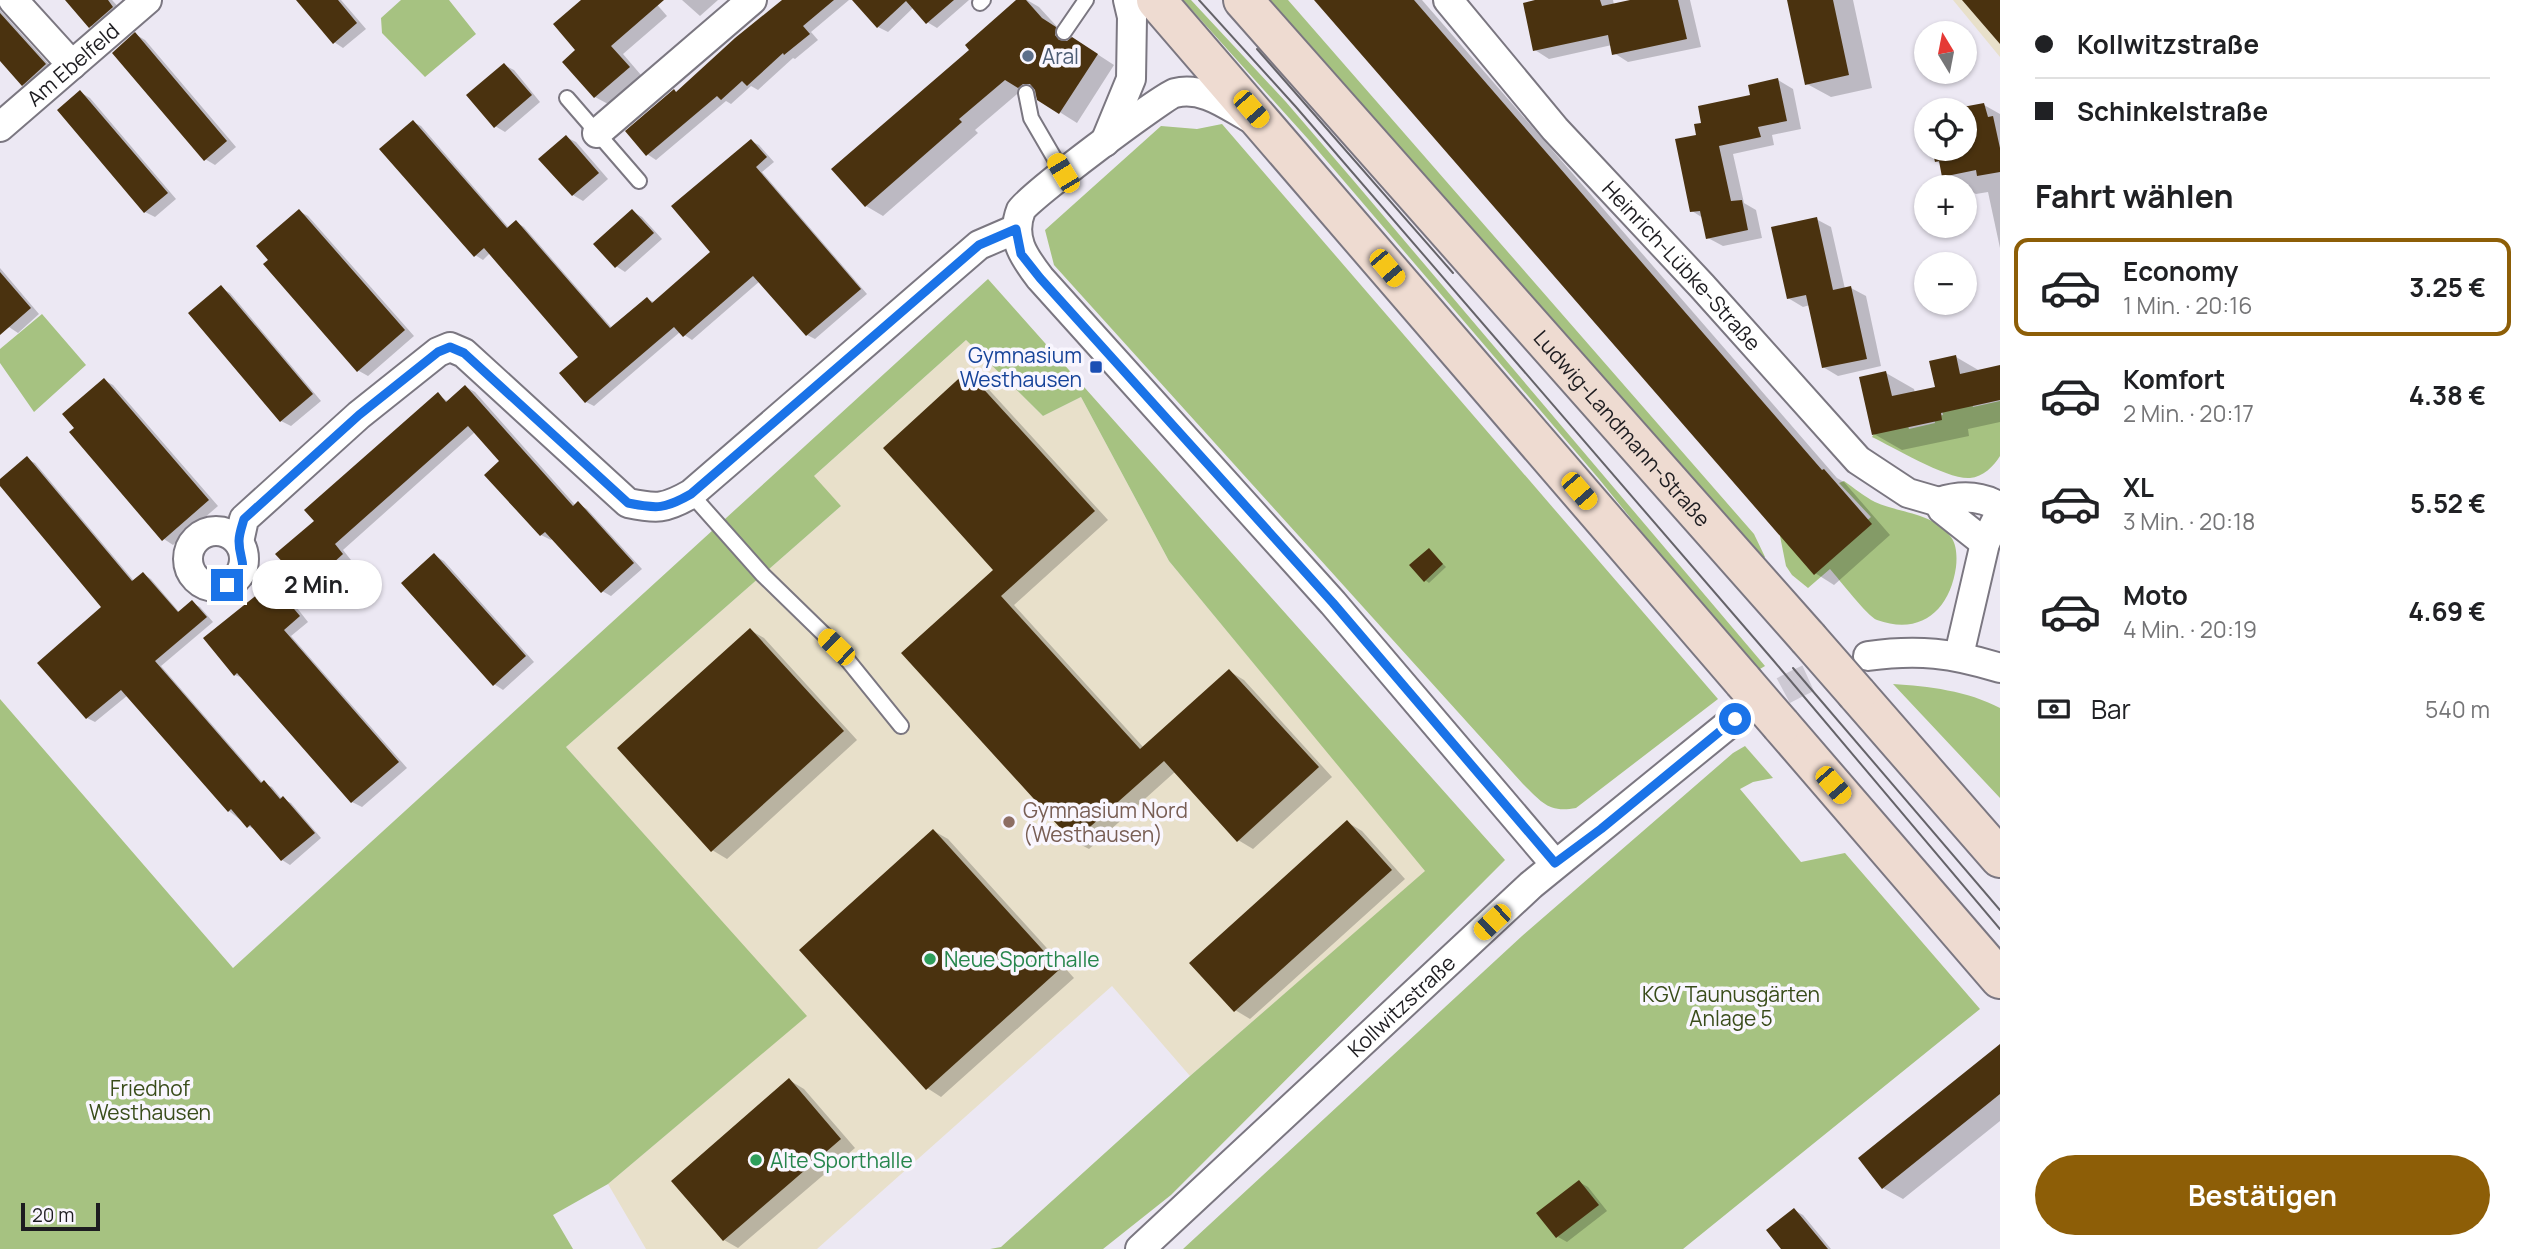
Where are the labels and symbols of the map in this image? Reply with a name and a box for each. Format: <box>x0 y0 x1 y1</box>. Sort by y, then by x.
street label: Am Ebelfeld <box>21 17 125 112</box>
north arrow <box>1914 21 1978 84</box>
place label: Aral <box>1042 42 1079 70</box>
marker: Aral <box>1020 48 1036 64</box>
car <box>1230 86 1273 132</box>
car <box>1044 150 1083 196</box>
street label: Heinrich-Lübke-Straße <box>1596 175 1767 356</box>
car <box>1366 245 1409 291</box>
street label: Ludwig-Landmann-Straße <box>1528 324 1717 532</box>
place label: Gymnasium Westhausen <box>960 341 1082 393</box>
marker: Gymnasium Westhausen <box>1088 359 1104 375</box>
car <box>1558 468 1601 514</box>
callout: 2 Min. <box>252 560 381 610</box>
route end <box>211 569 243 601</box>
car <box>814 625 859 669</box>
route start <box>1719 703 1751 735</box>
car <box>1812 762 1855 808</box>
place label: Gymnasium Nord (Westhausen) <box>1023 796 1188 848</box>
marker: Gymnasium Nord (Westhausen) <box>1001 814 1017 830</box>
car <box>1470 900 1515 944</box>
place label: Neue Sporthalle <box>944 945 1100 973</box>
street label: Kollwitzstraße <box>1341 949 1461 1063</box>
marker: Neue Sporthalle <box>922 951 938 967</box>
park label: KGV Taunusgärten Anlage 5 <box>1642 980 1820 1032</box>
park label: Friedhof Westhausen <box>89 1074 211 1126</box>
place label: Alte Sporthalle <box>770 1146 913 1174</box>
marker: Alte Sporthalle <box>748 1152 764 1168</box>
scale bar <box>21 1200 100 1232</box>

